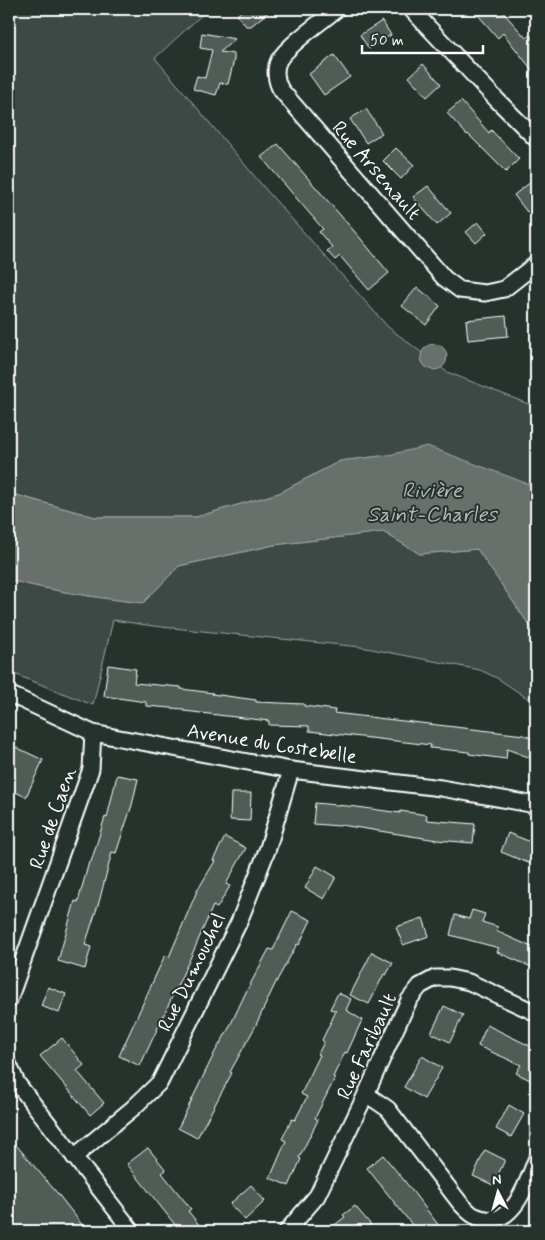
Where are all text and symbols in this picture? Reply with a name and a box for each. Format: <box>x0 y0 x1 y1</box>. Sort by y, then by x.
scale bar <box>362 22 484 54</box>
text: 50 m <box>370 31 404 51</box>
street label: Rue Arsenault <box>325 115 427 226</box>
water label: Rivière Saint-Charles <box>367 477 499 529</box>
street label: Avenue du Costebelle <box>185 718 359 771</box>
street label: Rue de Caen <box>23 764 83 873</box>
street label: Rue Dumouchel <box>152 909 233 1037</box>
street label: Rue Faribault <box>331 989 404 1104</box>
north arrow <box>472 1168 522 1218</box>
text: N <box>491 1171 502 1190</box>

